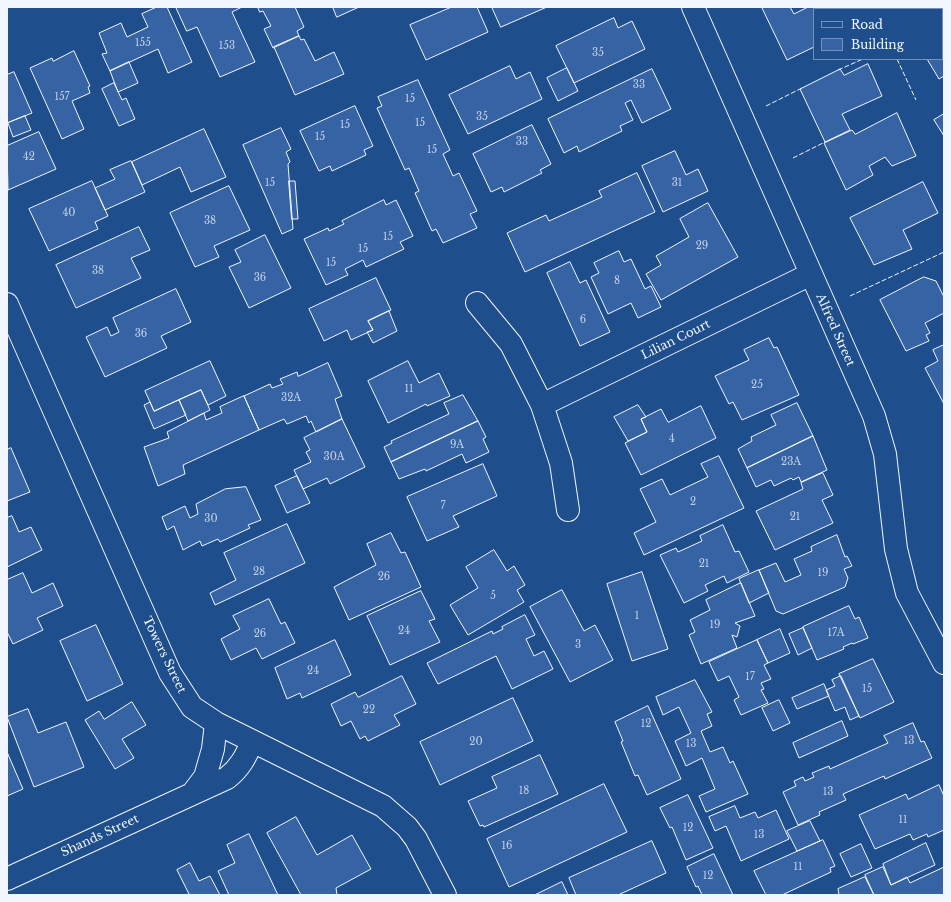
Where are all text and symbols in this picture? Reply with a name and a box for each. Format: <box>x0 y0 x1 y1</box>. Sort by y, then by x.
legend <box>813 8 943 60</box>
text: Road <box>851 17 883 32</box>
house number: 155 <box>135 37 151 49</box>
text: Building <box>851 37 904 52</box>
house number: 153 <box>219 40 235 52</box>
house number: 35 <box>592 47 604 59</box>
house number: 33 <box>633 79 645 91</box>
house number: 157 <box>54 91 70 103</box>
house number: 15 <box>405 93 415 105</box>
house number: 35 <box>476 111 488 123</box>
house number: 15 <box>415 117 425 129</box>
house number: 15 <box>340 119 350 131</box>
house number: 15 <box>315 131 325 143</box>
house number: 33 <box>516 136 528 148</box>
house number: 15 <box>427 144 437 156</box>
house number: 42 <box>23 151 35 163</box>
house number: 15 <box>265 177 275 189</box>
house number: 31 <box>672 177 682 189</box>
house number: 40 <box>63 207 75 219</box>
house number: 38 <box>204 215 216 227</box>
house number: 15 <box>383 231 393 243</box>
house number: 29 <box>696 240 708 252</box>
house number: 15 <box>358 243 368 255</box>
house number: 15 <box>326 257 336 269</box>
house number: 38 <box>92 265 104 277</box>
house number: 36 <box>254 272 266 284</box>
house number: 8 <box>614 275 620 287</box>
street label: Alfred Street <box>813 291 857 369</box>
house number: 6 <box>580 314 586 326</box>
street label: Lilian Court <box>639 317 713 363</box>
house number: 36 <box>135 328 147 340</box>
house number: 25 <box>751 379 763 391</box>
house number: 11 <box>405 383 413 395</box>
house number: 32A <box>281 392 301 404</box>
house number: 4 <box>669 433 675 445</box>
house number: 9A <box>450 439 464 451</box>
house number: 30A <box>324 451 344 463</box>
house number: 23A <box>781 456 801 468</box>
house number: 2 <box>690 496 696 508</box>
house number: 7 <box>440 500 446 512</box>
house number: 21 <box>790 511 800 523</box>
house number: 30 <box>204 513 218 525</box>
house number: 21 <box>699 558 709 570</box>
house number: 28 <box>253 566 265 578</box>
house number: 19 <box>818 567 828 579</box>
house number: 26 <box>378 571 390 583</box>
house number: 5 <box>490 590 496 602</box>
house number: 1 <box>635 610 639 622</box>
street label: Towers Street <box>139 614 189 696</box>
house number: 19 <box>710 619 720 631</box>
house number: 24 <box>398 625 410 637</box>
house number: 17A <box>828 627 844 639</box>
house number: 26 <box>254 628 266 640</box>
house number: 3 <box>575 639 581 651</box>
house number: 24 <box>307 665 319 677</box>
house number: 17 <box>745 671 755 683</box>
house number: 15 <box>862 683 872 695</box>
house number: 22 <box>363 704 375 716</box>
house number: 12 <box>641 718 651 730</box>
house number: 13 <box>904 735 914 747</box>
house number: 20 <box>469 736 483 748</box>
house number: 13 <box>686 738 696 750</box>
house number: 18 <box>519 785 529 797</box>
house number: 13 <box>823 786 833 798</box>
street label: Shands Street <box>59 812 141 860</box>
house number: 11 <box>899 814 907 826</box>
house number: 12 <box>683 822 693 834</box>
house number: 13 <box>754 829 764 841</box>
house number: 16 <box>502 840 512 852</box>
house number: 11 <box>794 861 802 873</box>
house number: 12 <box>703 870 713 882</box>

